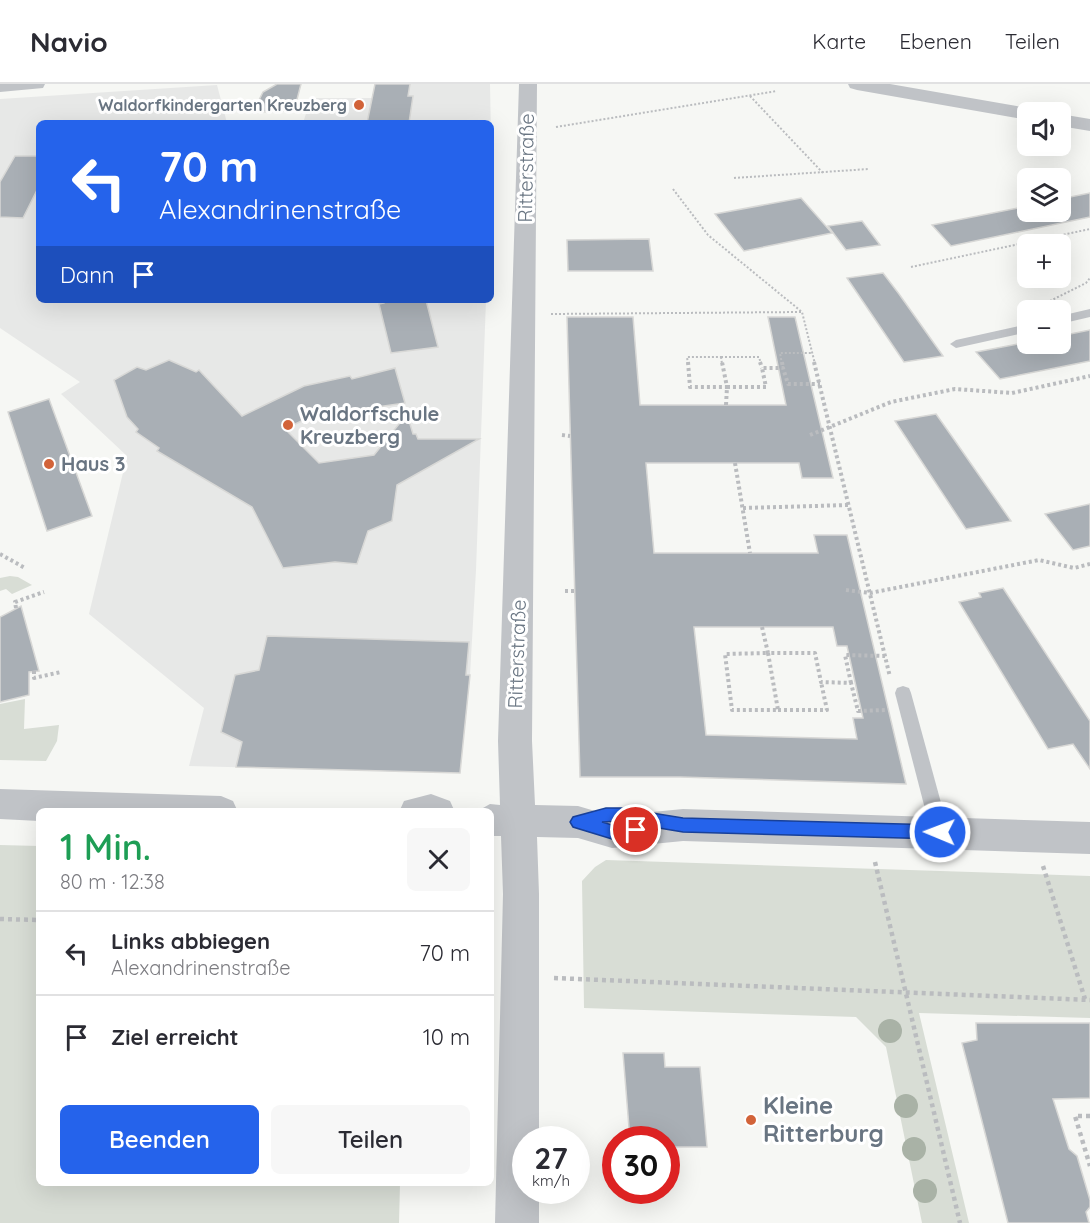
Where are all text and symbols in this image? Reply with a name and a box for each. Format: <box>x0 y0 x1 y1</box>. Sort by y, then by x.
text: Navio <box>30 24 108 59</box>
text: Karte <box>812 28 866 54</box>
text: Ebenen <box>899 28 972 54</box>
text: Teilen <box>1005 28 1060 54</box>
place label: Waldorfkindergarten Kreuzberg <box>98 95 347 115</box>
marker: Waldorfkindergarten Kreuzberg <box>352 98 366 112</box>
map controls <box>1017 102 1071 354</box>
button: sound <box>1017 102 1071 156</box>
street label: Ritterstraße <box>512 113 539 223</box>
text: 70 m <box>159 140 258 193</box>
icon: left <box>60 144 138 222</box>
button: layers <box>1017 168 1071 222</box>
text: Alexandrinenstraße <box>159 192 401 226</box>
button: + <box>1017 234 1071 288</box>
icon: arrive <box>127 258 160 291</box>
text: Dann <box>60 261 115 289</box>
button: − <box>1017 300 1071 354</box>
place label: Waldorfschule Kreuzberg <box>300 401 439 449</box>
marker: Waldorfschule Kreuzberg <box>281 418 295 432</box>
place label: Haus 3 <box>61 451 125 476</box>
marker: Haus 3 <box>42 457 56 471</box>
street label: Ritterstraße <box>502 599 531 709</box>
position arrow <box>908 800 972 864</box>
pin <box>610 804 661 855</box>
icon: arrive <box>619 813 652 846</box>
text: 1 Min. <box>60 824 151 869</box>
button: close <box>407 828 470 891</box>
text: 80 m · 12:38 <box>60 869 165 894</box>
text: Links abbiegen <box>111 927 270 955</box>
icon: left <box>60 937 93 970</box>
text: 70 m <box>420 939 470 967</box>
text: Alexandrinenstraße <box>111 955 291 980</box>
icon: arrive <box>60 1021 93 1054</box>
text: Ziel erreicht <box>111 1023 239 1051</box>
text: 10 m <box>423 1023 470 1051</box>
place label: Kleine Ritterburg <box>763 1090 884 1148</box>
button: Beenden <box>60 1105 259 1174</box>
button: Teilen <box>271 1105 470 1174</box>
marker: Kleine Ritterburg <box>744 1113 758 1127</box>
speed limit sign: 30 <box>602 1126 680 1204</box>
text: 27 <box>534 1139 568 1177</box>
text: km/h <box>532 1171 570 1190</box>

